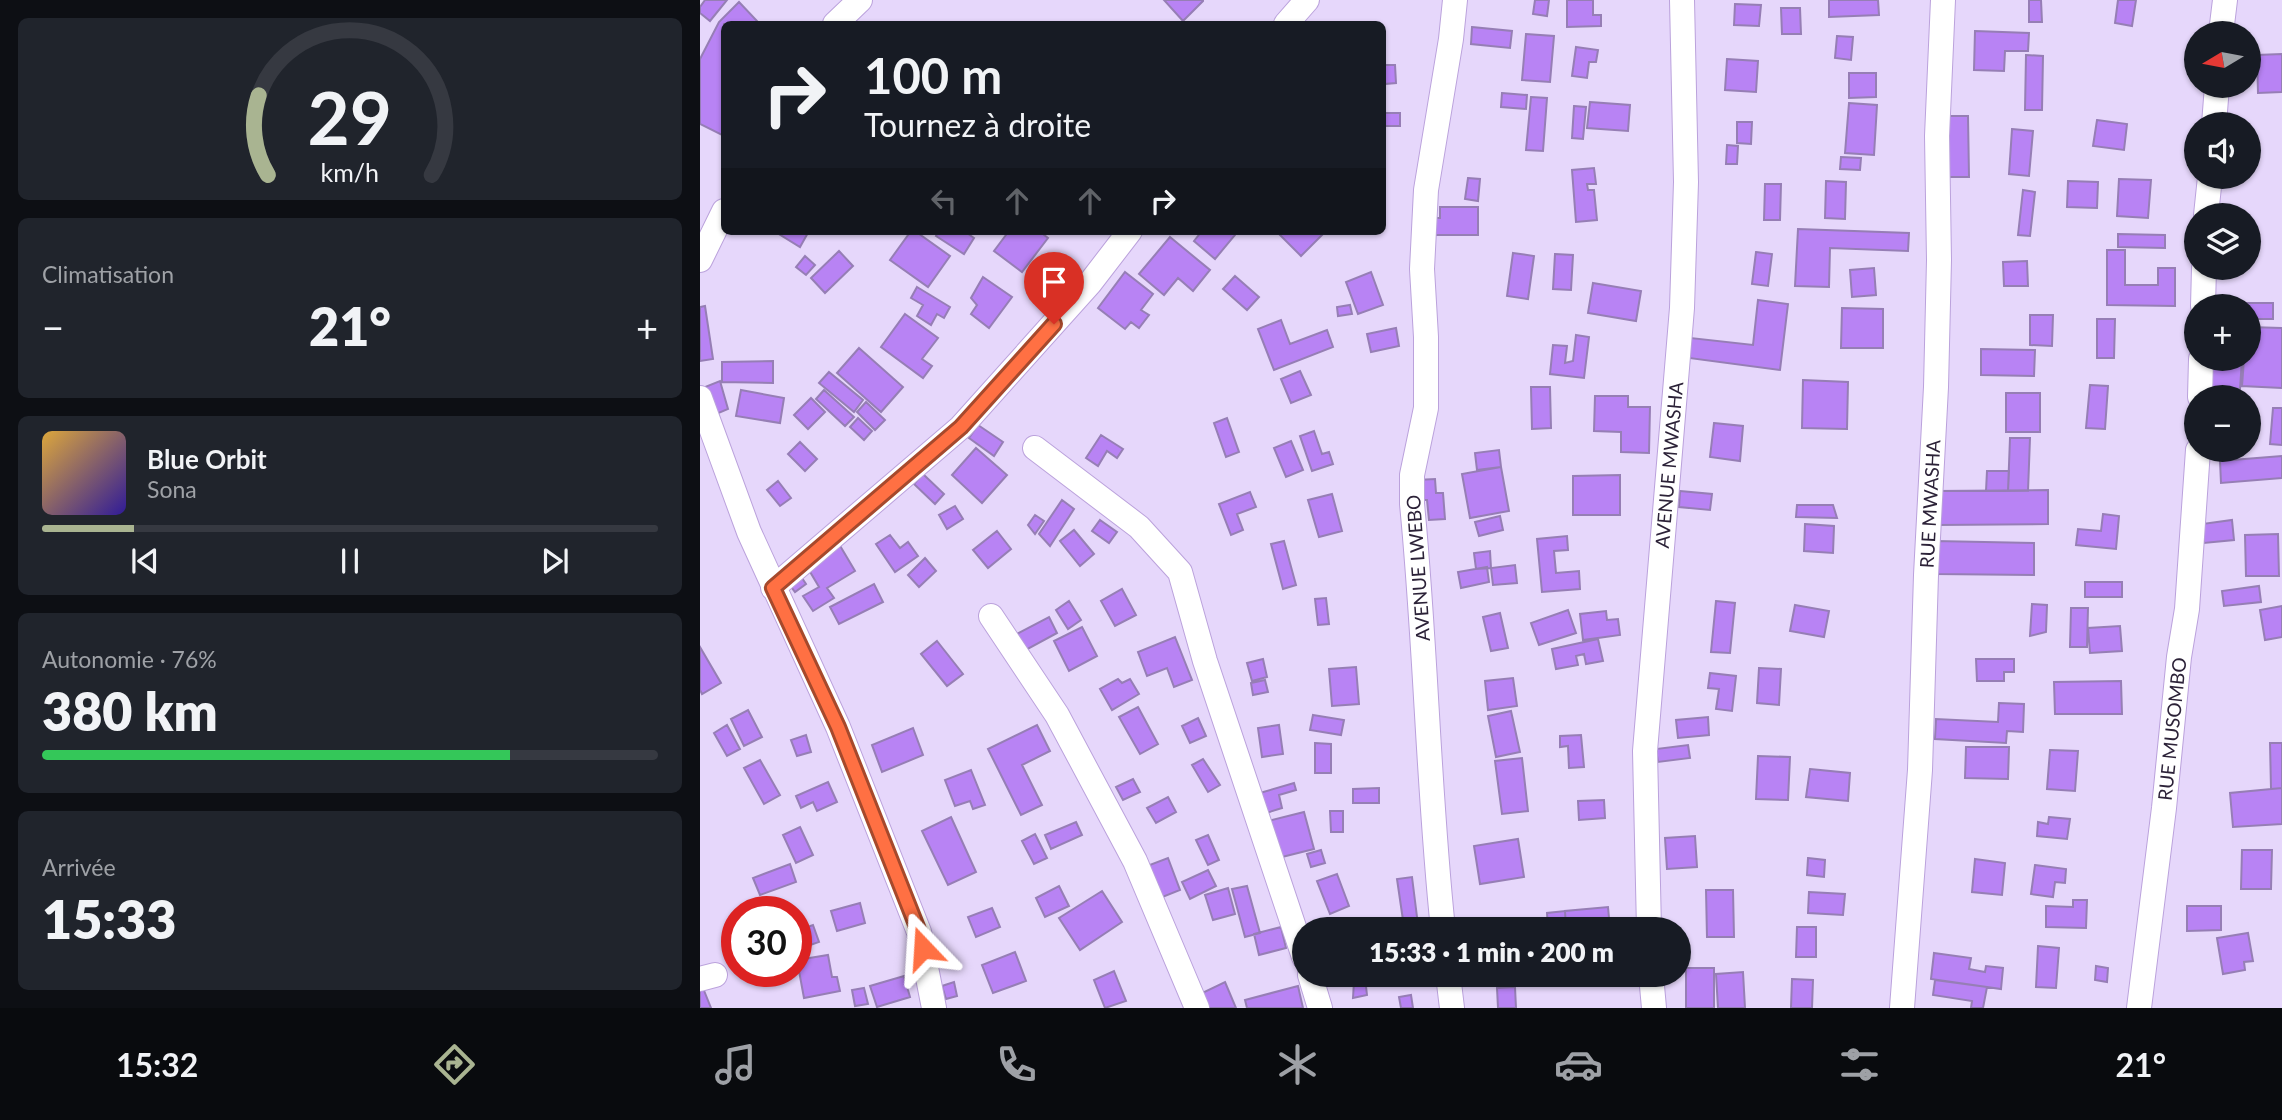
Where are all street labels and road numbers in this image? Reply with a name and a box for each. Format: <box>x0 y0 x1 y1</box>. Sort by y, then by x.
street label: AVENUE MWASHA <box>1650 381 1687 549</box>
street label: RUE MWASHA <box>1915 439 1944 569</box>
street label: AVENUE LWEBO <box>1401 494 1434 642</box>
street label: RUE MUSOMBO <box>2153 656 2190 802</box>

